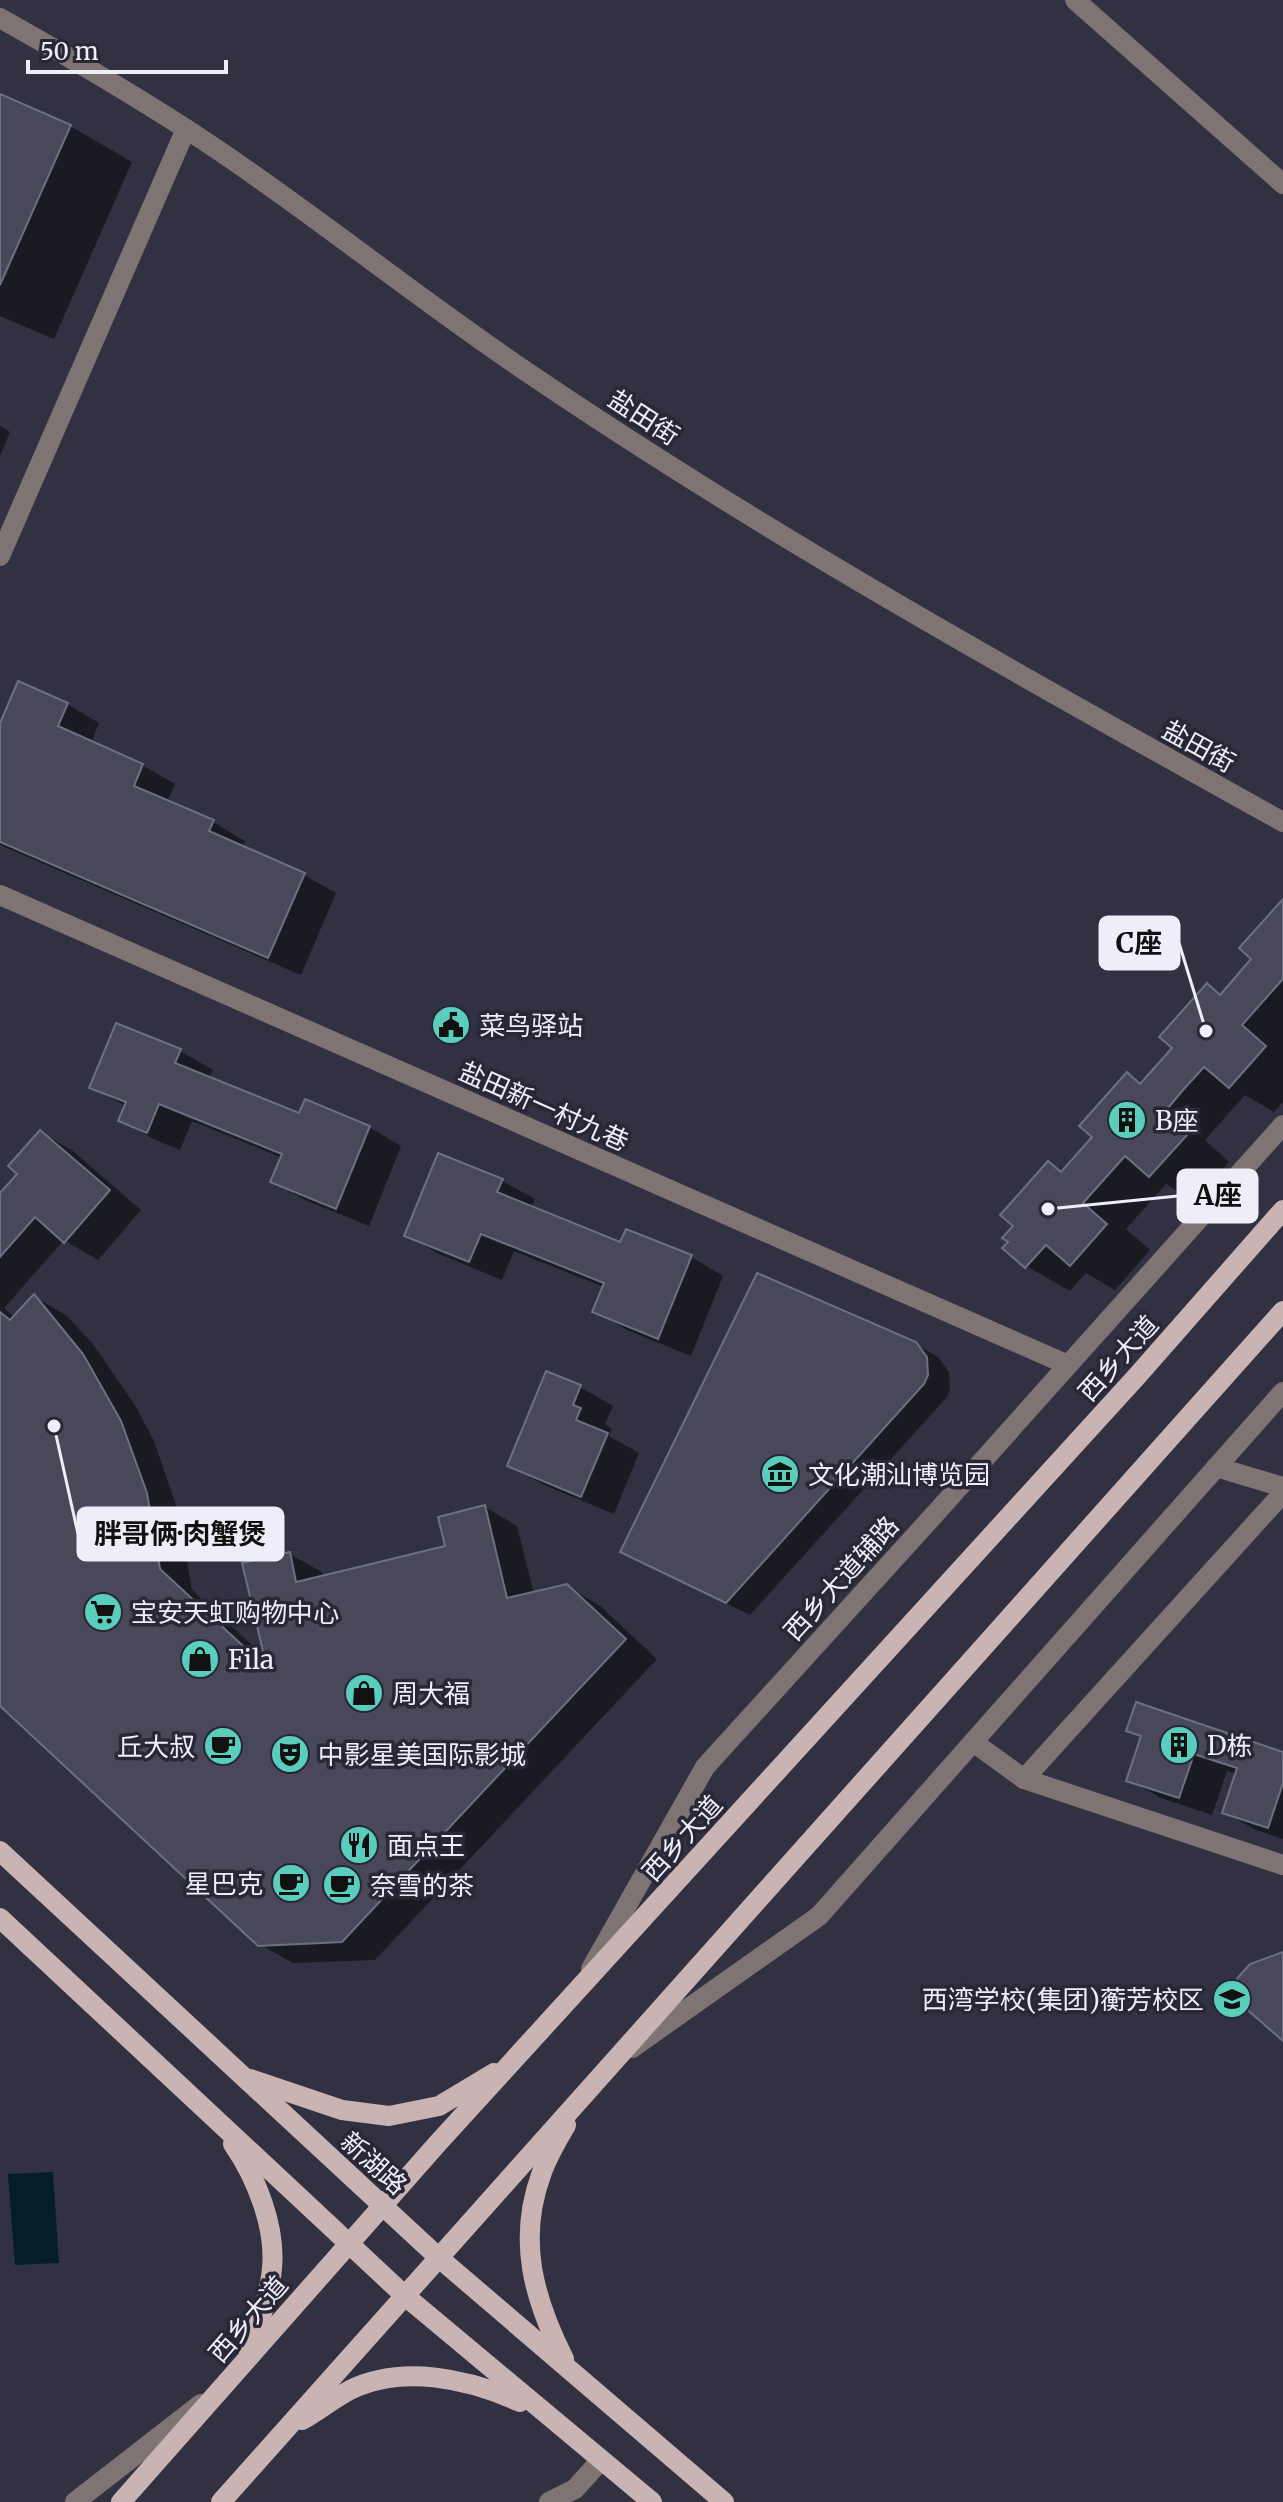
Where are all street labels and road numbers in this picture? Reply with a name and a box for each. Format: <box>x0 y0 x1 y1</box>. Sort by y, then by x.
street label: 盐田街 <box>602 382 686 452</box>
street label: 盐田街 <box>1157 713 1241 779</box>
street label: 盐田新一村九巷 <box>454 1054 634 1158</box>
street label: 西乡大道 <box>1071 1308 1165 1408</box>
street label: 西乡大道辅路 <box>777 1509 905 1647</box>
street label: 西乡大道 <box>635 1788 729 1888</box>
street label: 新湖路 <box>334 2125 414 2201</box>
street label: 西乡大道 <box>201 2269 295 2369</box>

